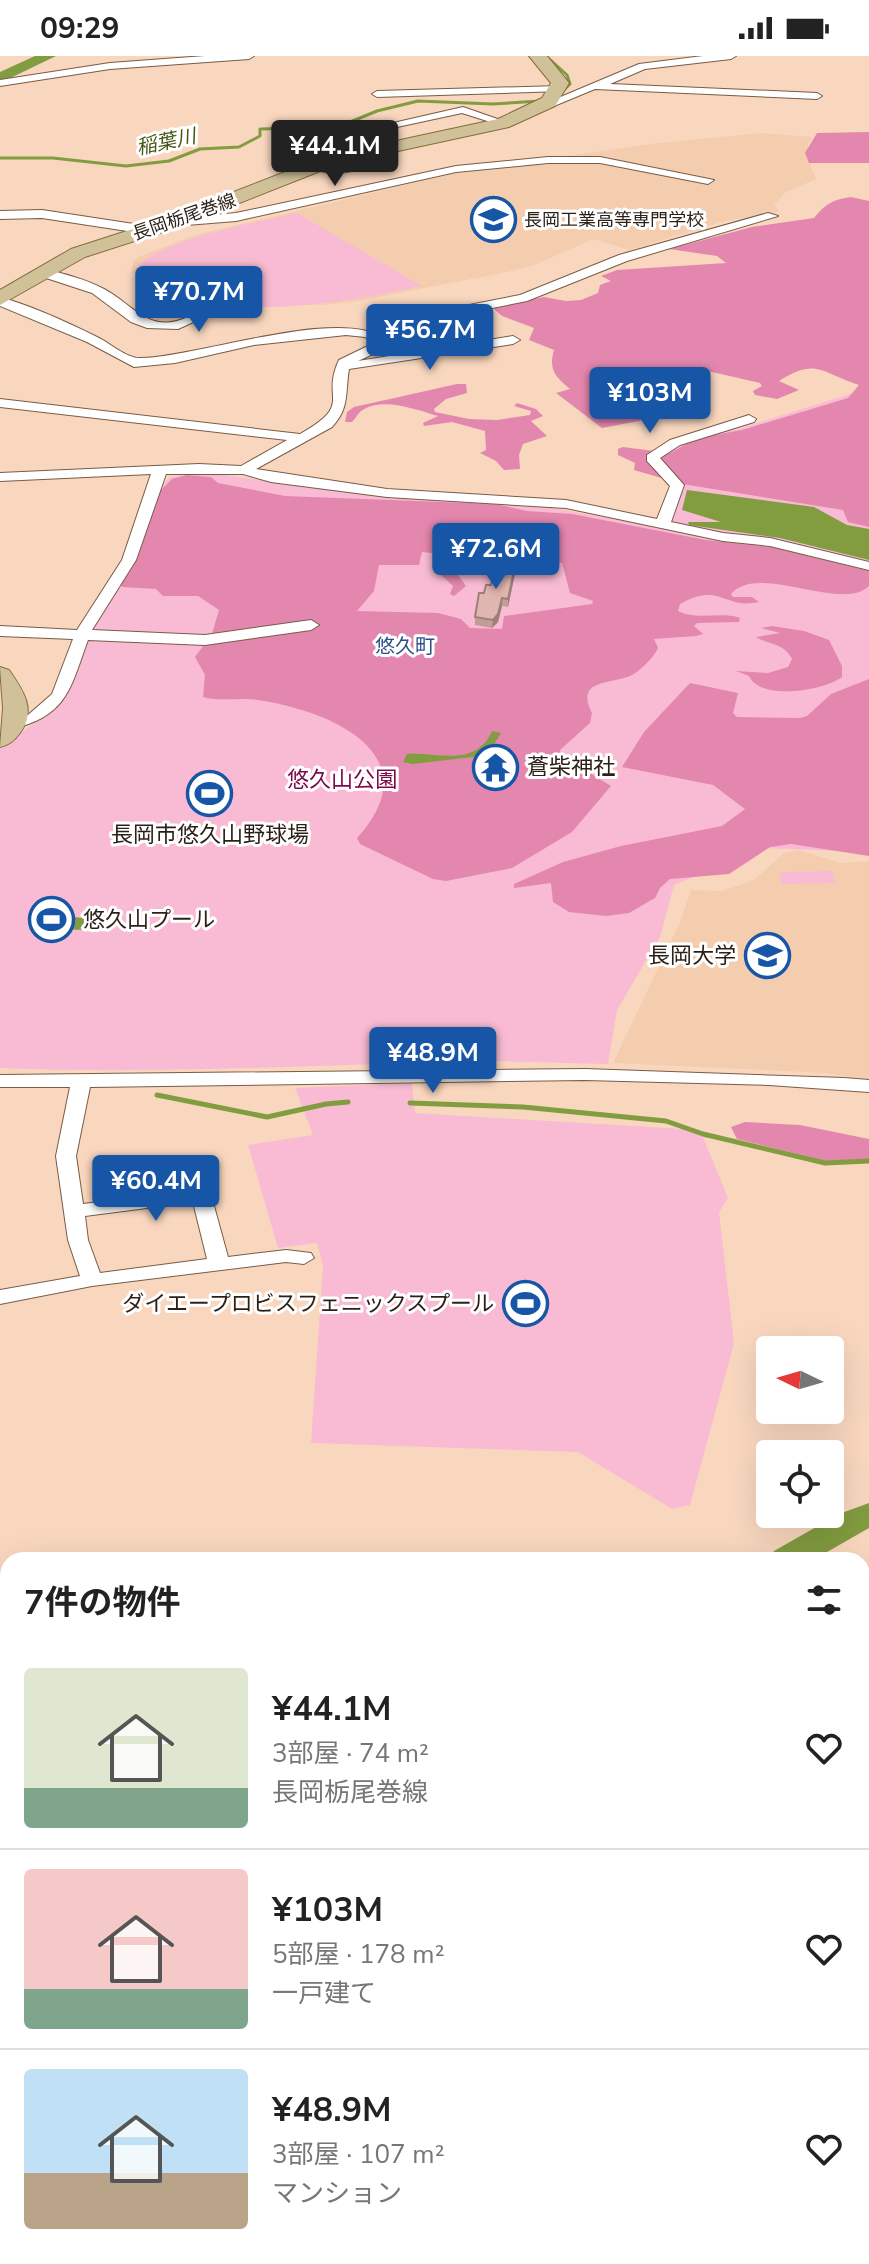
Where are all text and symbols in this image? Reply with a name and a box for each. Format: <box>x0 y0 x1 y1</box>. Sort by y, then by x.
text: 09:29 <box>40 8 119 49</box>
pin: ¥44.1M <box>270 120 400 188</box>
water label: 稲葉川 <box>134 122 200 161</box>
text: ¥44.1M <box>289 128 381 163</box>
street label: 長岡栃尾巻線 <box>129 188 239 246</box>
school or university icon: 長岡工業高等専門学校 <box>469 196 517 244</box>
place label: 長岡工業高等専門学校 <box>524 208 704 232</box>
pin: ¥70.7M <box>134 266 264 334</box>
text: ¥70.7M <box>153 274 245 309</box>
pin: ¥56.7M <box>365 304 495 372</box>
text: ¥56.7M <box>384 312 476 347</box>
pin: ¥103M <box>594 367 706 435</box>
text: ¥103M <box>608 375 692 410</box>
pin: ¥72.6M <box>431 523 561 591</box>
text: ¥72.6M <box>450 531 542 566</box>
district label: 悠久町 <box>375 633 435 660</box>
temple icon: 蒼柴神社 <box>472 743 520 791</box>
place label: 蒼柴神社 <box>527 752 615 782</box>
park label: 悠久山公園 <box>287 765 397 795</box>
sports icon: 長岡市悠久山野球場 <box>186 770 234 818</box>
place label: 長岡市悠久山野球場 <box>111 820 309 850</box>
sports icon: 悠久山プール <box>28 896 76 944</box>
place label: 悠久山プール <box>83 905 215 935</box>
school or university icon: 長岡大学 <box>743 932 791 980</box>
place label: 長岡大学 <box>648 941 736 971</box>
pin: ¥48.9M <box>368 1027 498 1095</box>
text: ¥48.9M <box>387 1035 479 1070</box>
pin: ¥60.4M <box>91 1155 221 1223</box>
text: ¥60.4M <box>110 1163 202 1198</box>
sports icon: ダイエープロビスフェニックスプール <box>501 1280 549 1328</box>
place label: ダイエープロビスフェニックスプール <box>122 1289 494 1319</box>
north arrow <box>756 1336 844 1424</box>
map controls <box>756 1336 844 1528</box>
button: locate <box>756 1440 844 1528</box>
icon: filters <box>802 1578 846 1622</box>
text: 7件の物件 <box>24 1580 180 1626</box>
text: ¥44.1M <box>272 1686 392 1732</box>
icon: home <box>88 1700 184 1796</box>
icon: heart <box>802 1726 846 1770</box>
text: 3部屋 · 74 m² <box>272 1736 429 1771</box>
text: 長岡栃尾巻線 <box>272 1775 428 1810</box>
text: ¥103M <box>272 1887 383 1933</box>
icon: home <box>88 1901 184 1997</box>
icon: heart <box>802 1927 846 1971</box>
text: 5部屋 · 178 m² <box>272 1937 445 1972</box>
text: 一戸建て <box>272 1976 376 2011</box>
text: ¥48.9M <box>272 2087 392 2133</box>
icon: home <box>88 2101 184 2197</box>
icon: heart <box>802 2127 846 2171</box>
text: 3部屋 · 107 m² <box>272 2137 445 2172</box>
text: マンション <box>272 2176 402 2211</box>

